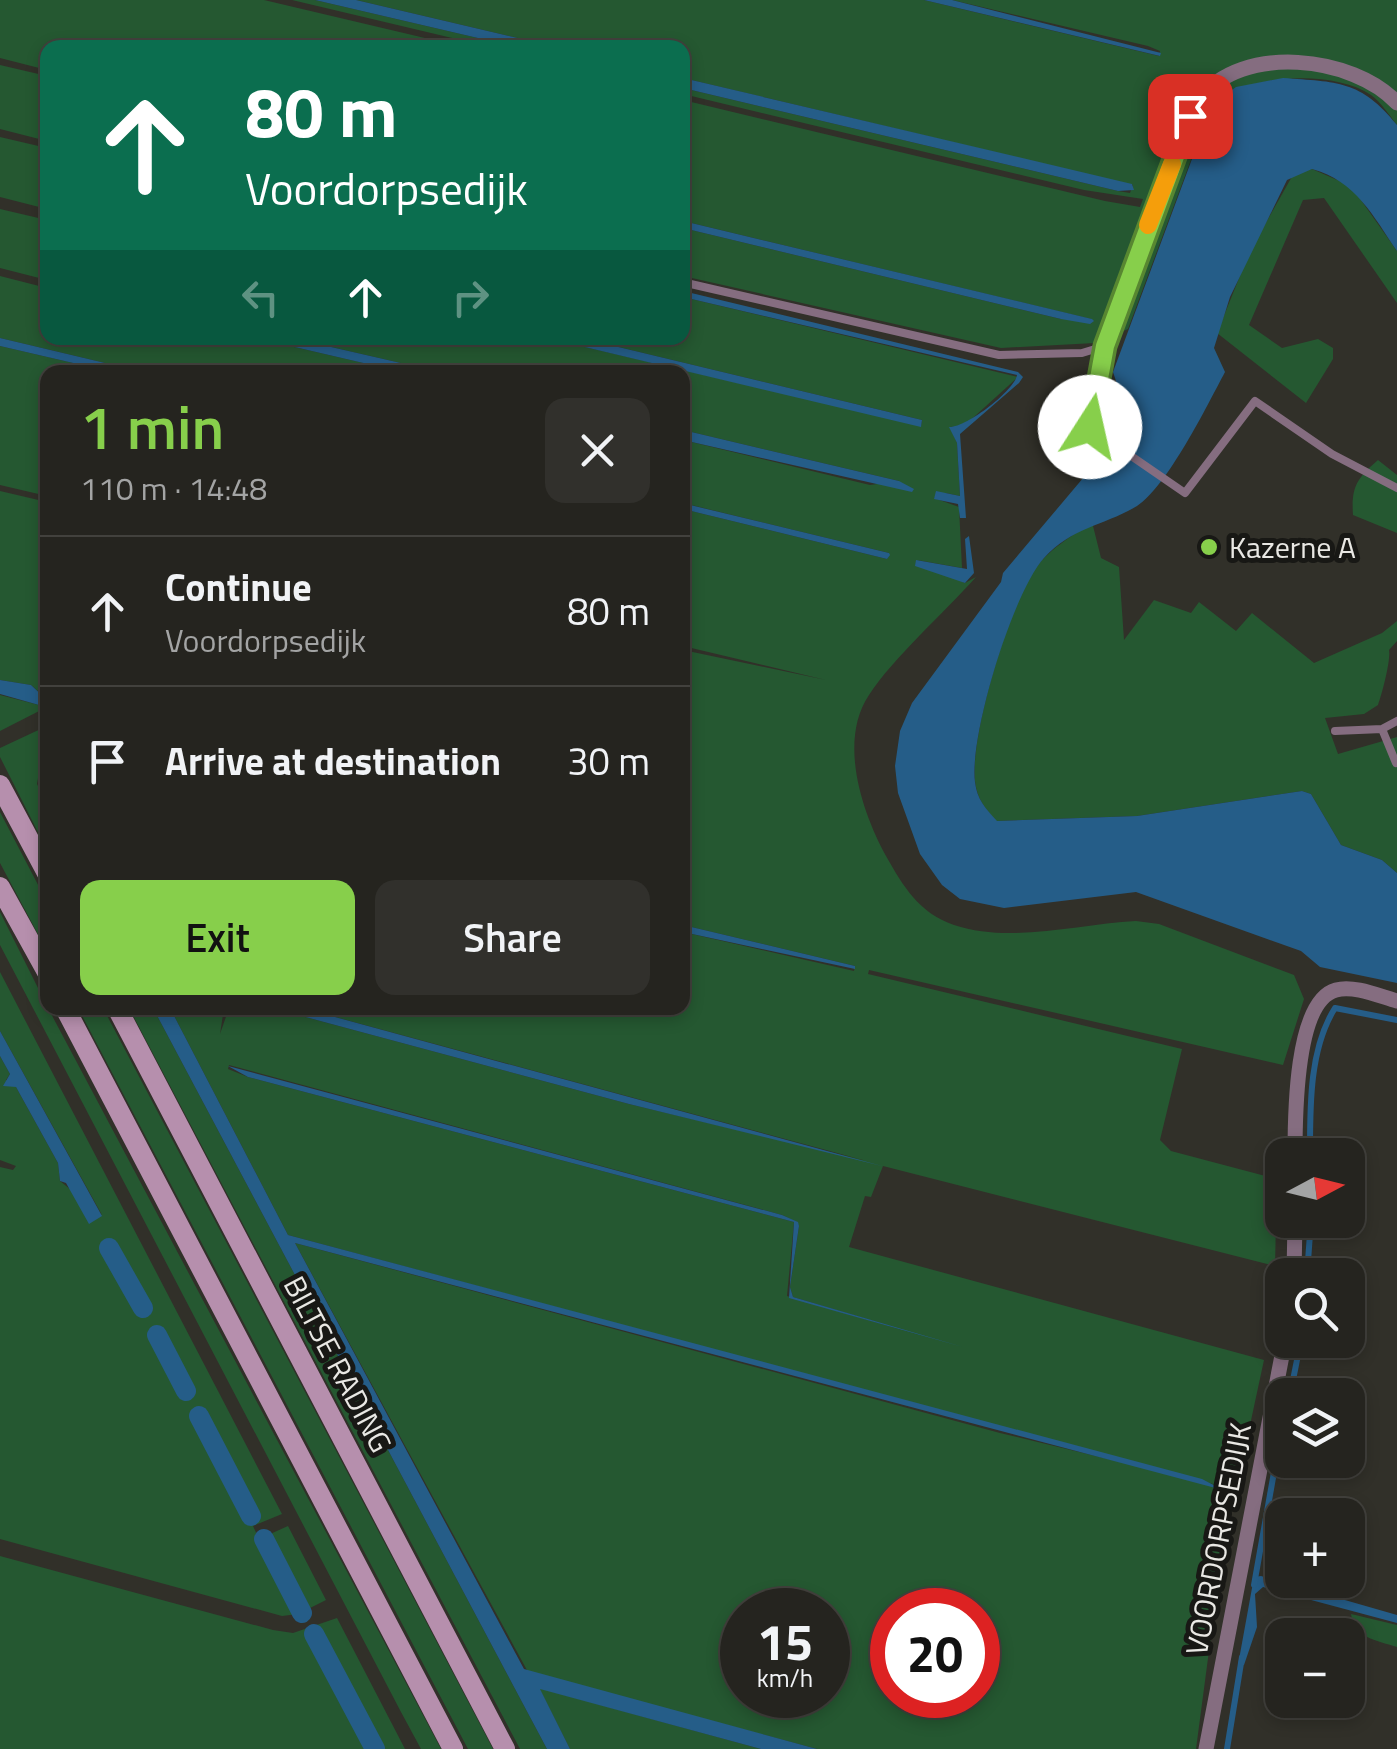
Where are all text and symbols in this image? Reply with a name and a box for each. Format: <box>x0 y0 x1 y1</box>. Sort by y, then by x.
text: 80 m <box>245 58 398 164</box>
pin <box>1148 74 1233 159</box>
icon: ahead <box>80 80 210 210</box>
icon: arrive <box>1163 89 1218 144</box>
text: Voordorpsedijk <box>245 154 528 222</box>
icon: left <box>233 270 288 325</box>
icon: ahead <box>338 270 393 325</box>
icon: right <box>443 270 498 325</box>
position arrow <box>1038 375 1142 479</box>
text: 1 min <box>80 381 224 472</box>
button: close <box>545 398 650 503</box>
text: 110 m · 14:48 <box>80 464 267 512</box>
place label: Kazerne A <box>1229 524 1356 570</box>
marker: Kazerne A <box>1198 536 1220 558</box>
text: Continue <box>165 558 312 616</box>
text: 80 m <box>567 582 650 640</box>
icon: ahead <box>80 584 135 639</box>
text: Voordorpsedijk <box>165 616 366 664</box>
text: Arrive at destination <box>165 732 501 790</box>
text: 30 m <box>567 732 650 790</box>
icon: arrive <box>80 734 135 789</box>
button: Exit <box>80 880 355 995</box>
button: Share <box>375 880 650 995</box>
north arrow <box>1265 1138 1365 1238</box>
map controls <box>1265 1138 1365 1718</box>
button: search <box>1265 1258 1365 1358</box>
street label: BILTSE RADING <box>272 1267 404 1461</box>
button: layers <box>1265 1378 1365 1478</box>
street label: VOORDORPSEDIJK <box>1173 1419 1263 1659</box>
button: + <box>1265 1498 1365 1598</box>
speed limit sign: 20 <box>870 1588 1000 1718</box>
text: 15 <box>757 1603 813 1679</box>
button: − <box>1265 1618 1365 1718</box>
text: km/h <box>757 1659 813 1697</box>

